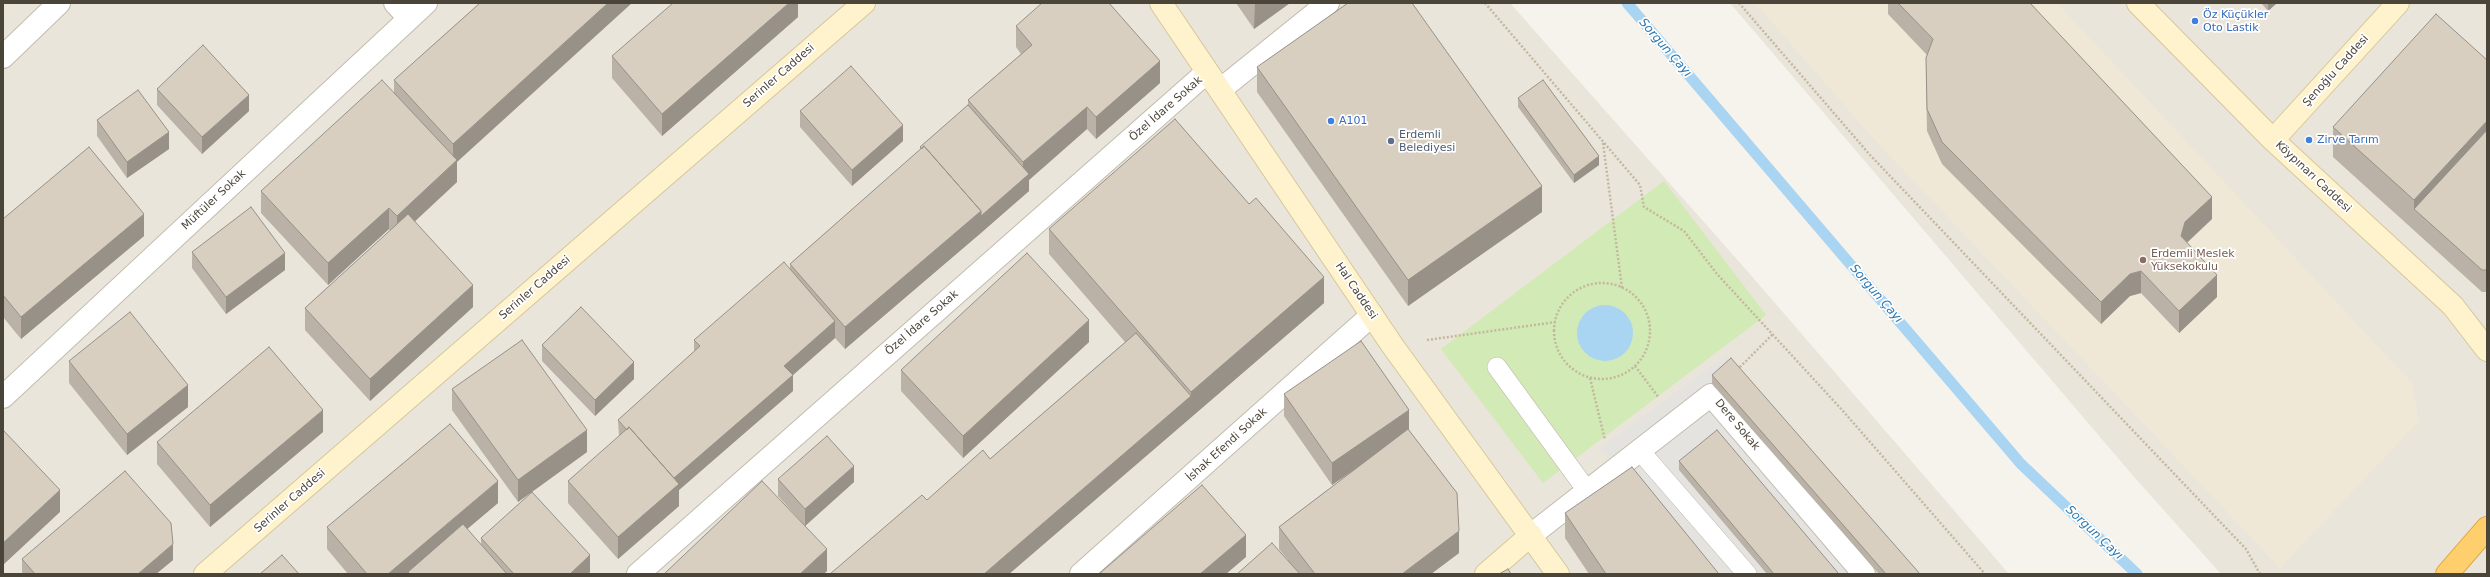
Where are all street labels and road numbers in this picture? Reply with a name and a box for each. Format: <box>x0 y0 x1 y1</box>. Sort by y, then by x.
street label: Şenoğlu Caddesi <box>2300 32 2372 110</box>
street label: Serinler Caddesi <box>741 41 817 111</box>
street label: Özel İdare Sokak <box>1127 74 1205 144</box>
street label: Köypınarı Caddesi <box>2272 139 2354 215</box>
street label: Müftüler Sokak <box>179 167 249 233</box>
street label: Serinler Caddesi <box>497 253 573 323</box>
street label: Hal Caddesi <box>1332 260 1380 322</box>
street label: Özel İdare Sokak <box>883 288 961 358</box>
street label: Dere Sokak <box>1712 397 1762 453</box>
street label: İshak Efendi Sokak <box>1184 405 1270 485</box>
street label: Serinler Caddesi <box>252 466 328 536</box>

